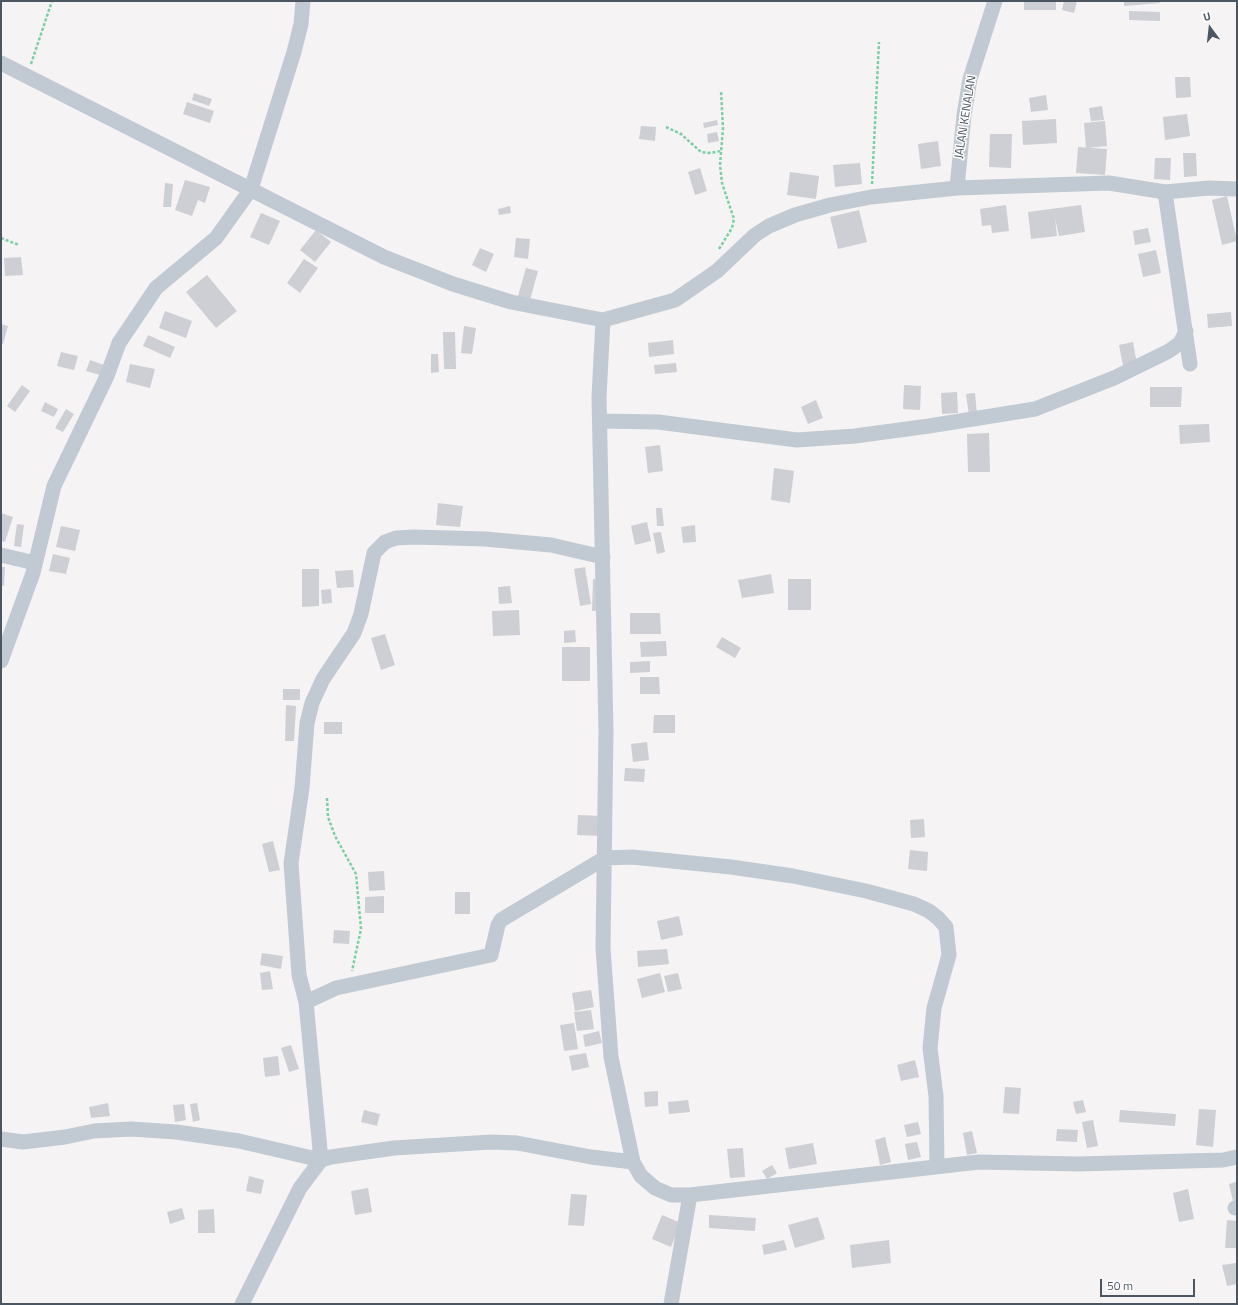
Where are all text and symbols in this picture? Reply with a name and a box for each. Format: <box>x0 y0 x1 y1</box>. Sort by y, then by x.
north arrow <box>1190 8 1230 48</box>
text: U <box>1201 8 1212 25</box>
street label: JALAN KENALAN <box>952 74 980 160</box>
scale bar <box>1102 1271 1197 1297</box>
text: 50 m <box>1107 1276 1133 1295</box>

